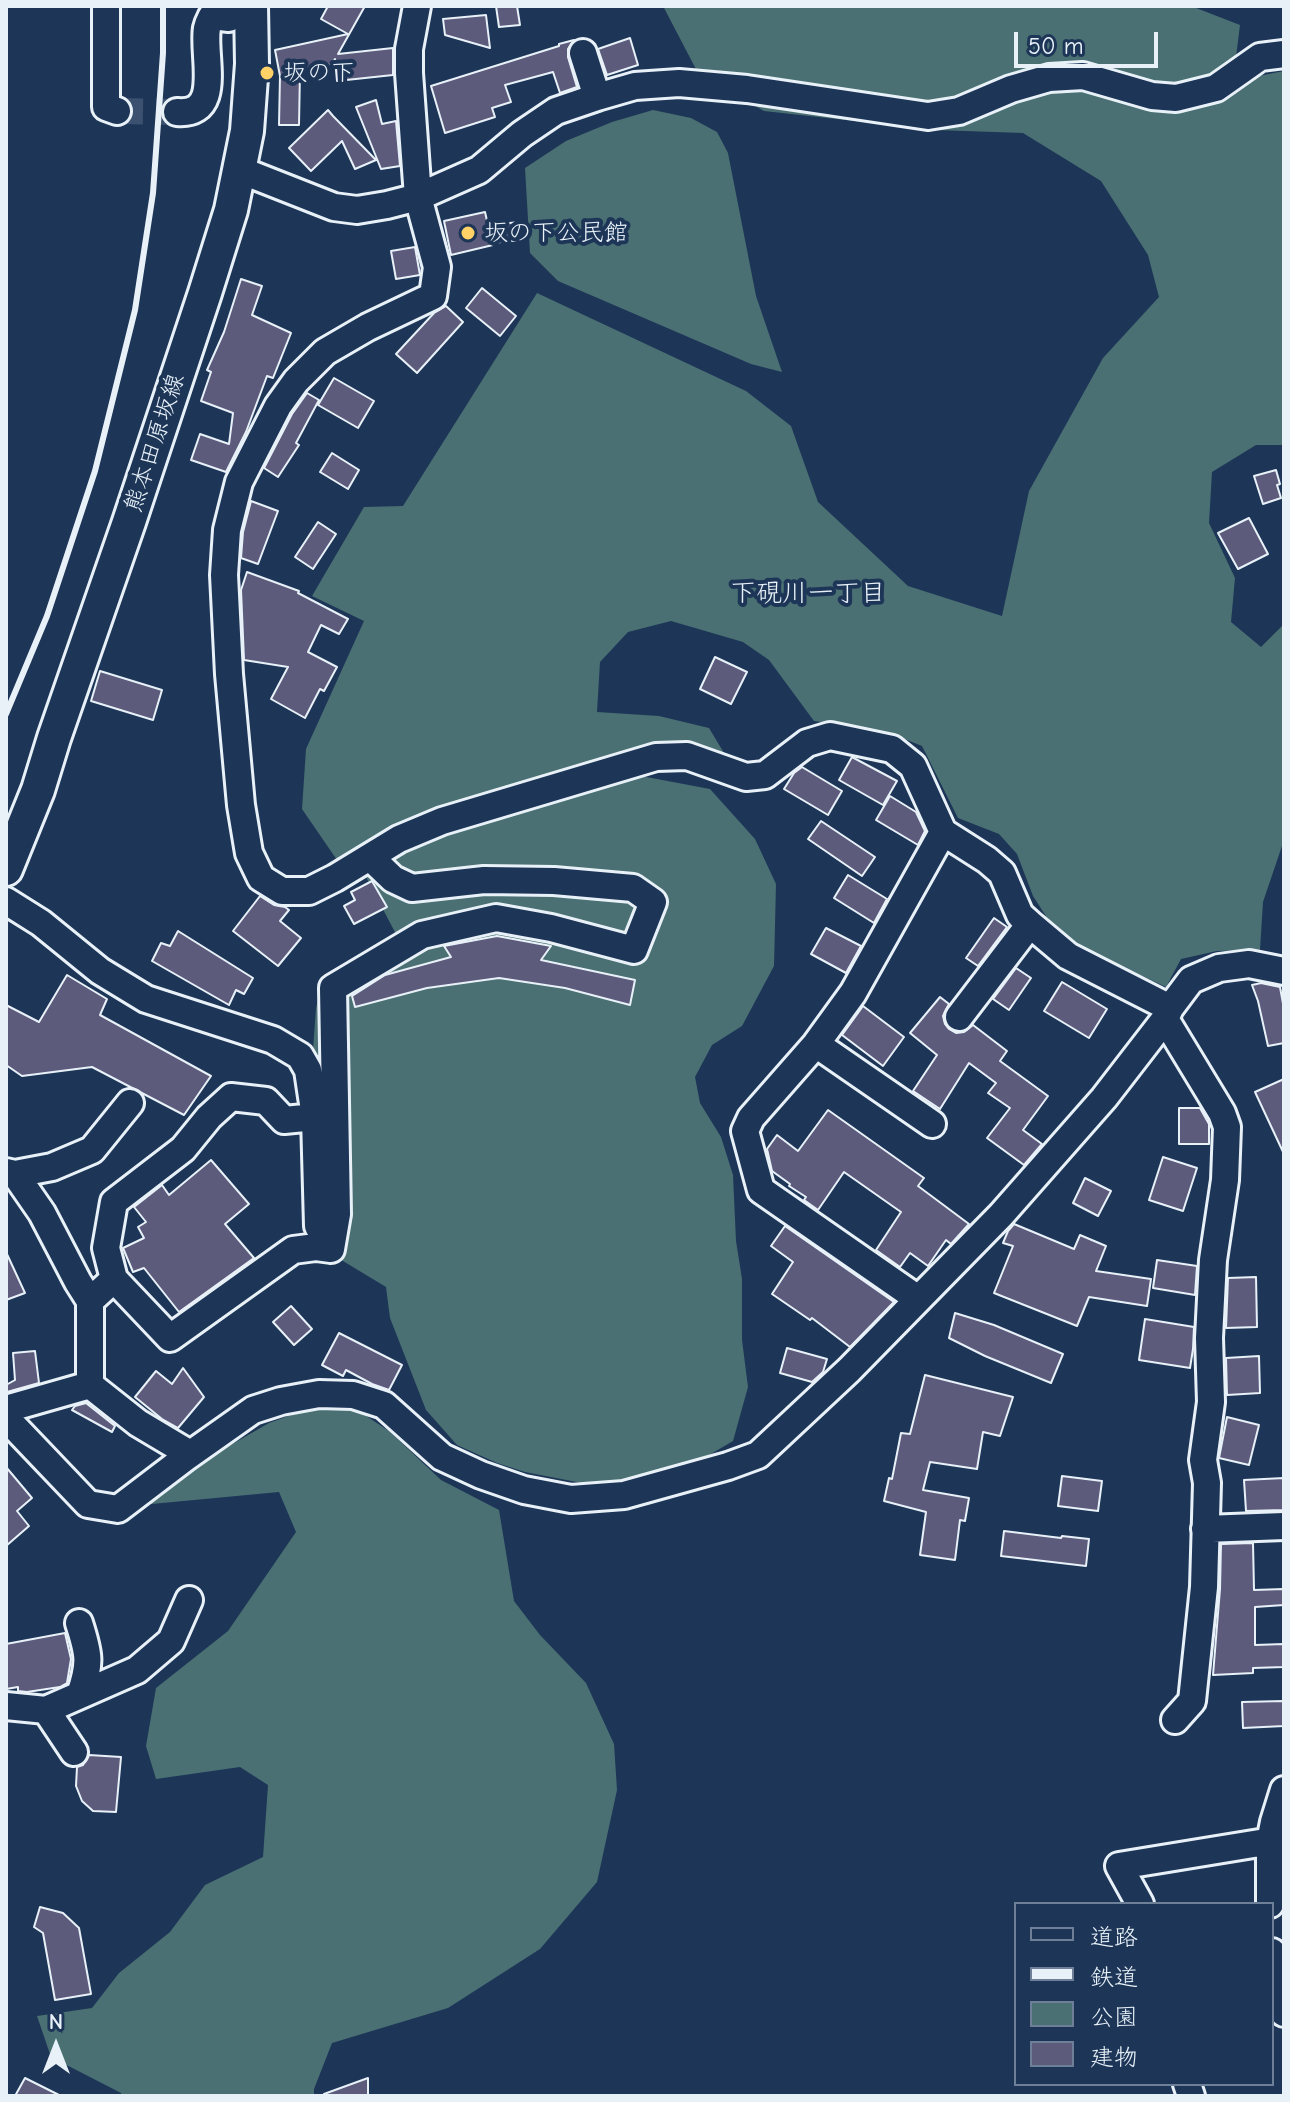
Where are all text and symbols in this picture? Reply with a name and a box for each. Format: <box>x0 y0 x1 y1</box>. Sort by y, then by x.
scale bar <box>1018 16 1162 66</box>
text: 50 m <box>1028 32 1084 60</box>
place label: 坂の下 <box>283 59 355 87</box>
marker: 坂の下 <box>258 64 276 82</box>
place label: 坂の下公民館 <box>484 219 628 247</box>
marker: 坂の下公民館 <box>459 224 477 242</box>
street label: 熊本田原坂線 <box>119 370 191 516</box>
district label: 下硯川一丁目 <box>730 578 886 610</box>
legend <box>1014 1902 1274 2086</box>
text: 道路 <box>1090 1923 1138 1951</box>
text: 鉄道 <box>1090 1963 1138 1991</box>
text: 公園 <box>1090 2003 1138 2031</box>
north arrow <box>16 2006 96 2086</box>
text: N <box>49 2009 63 2035</box>
text: 建物 <box>1090 2043 1138 2071</box>

